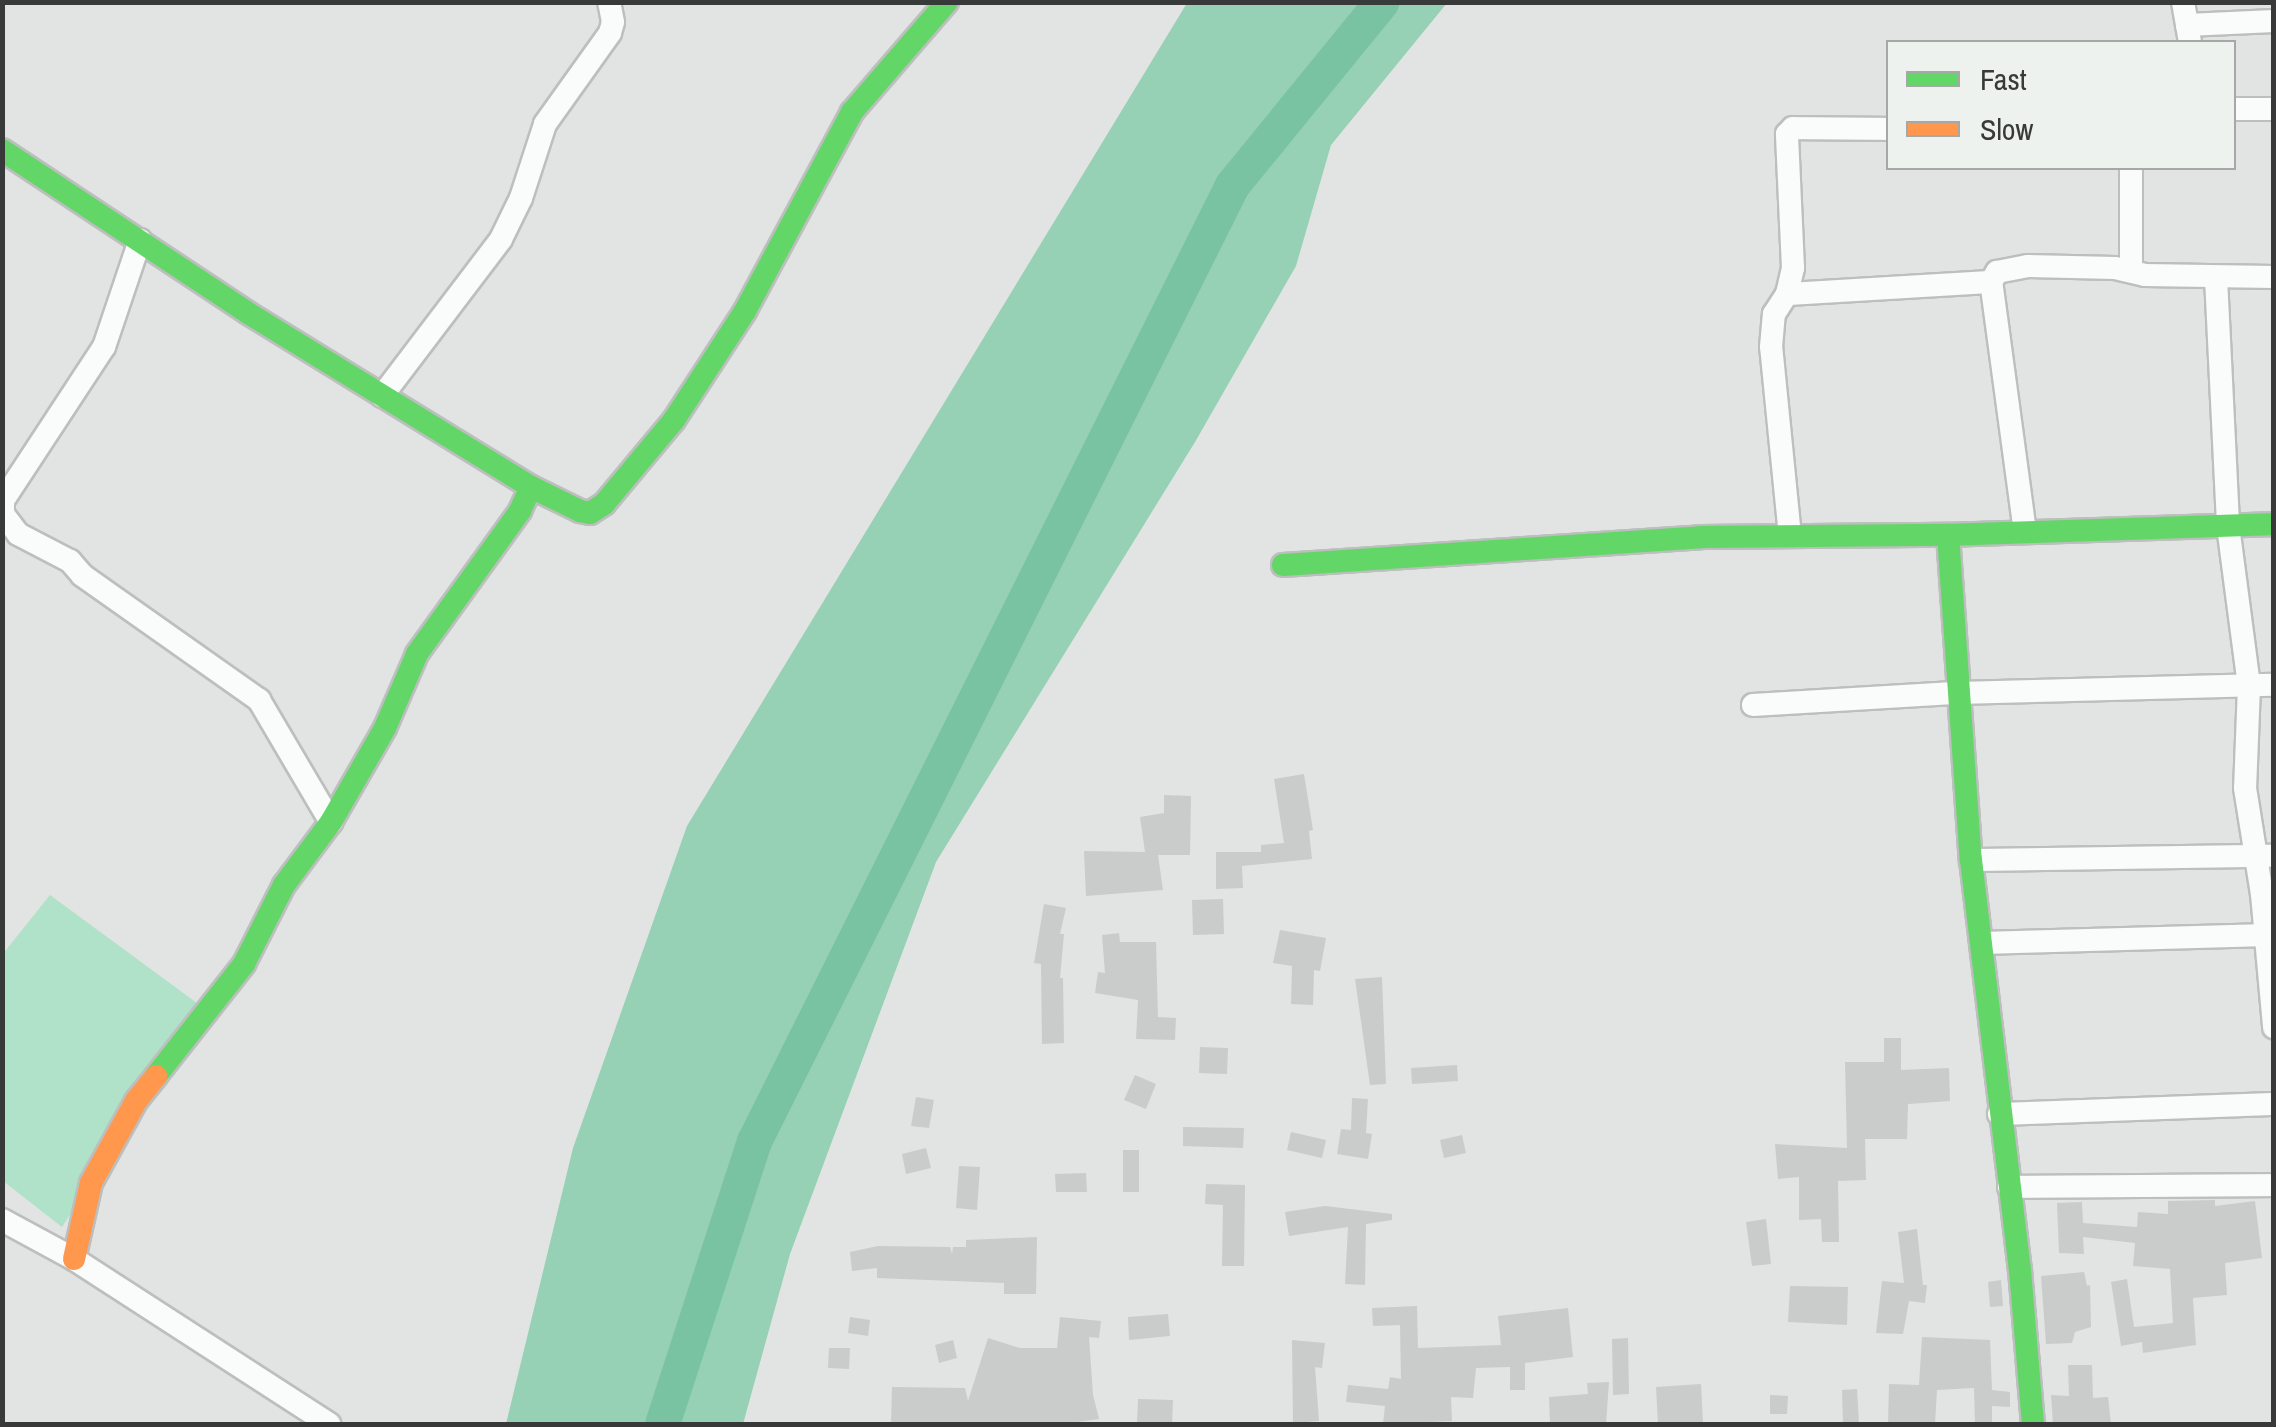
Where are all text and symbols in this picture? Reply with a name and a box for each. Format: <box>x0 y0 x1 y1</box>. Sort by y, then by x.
legend <box>1886 40 2236 170</box>
text: Fast <box>1980 59 2027 99</box>
text: Slow <box>1980 109 2033 149</box>

